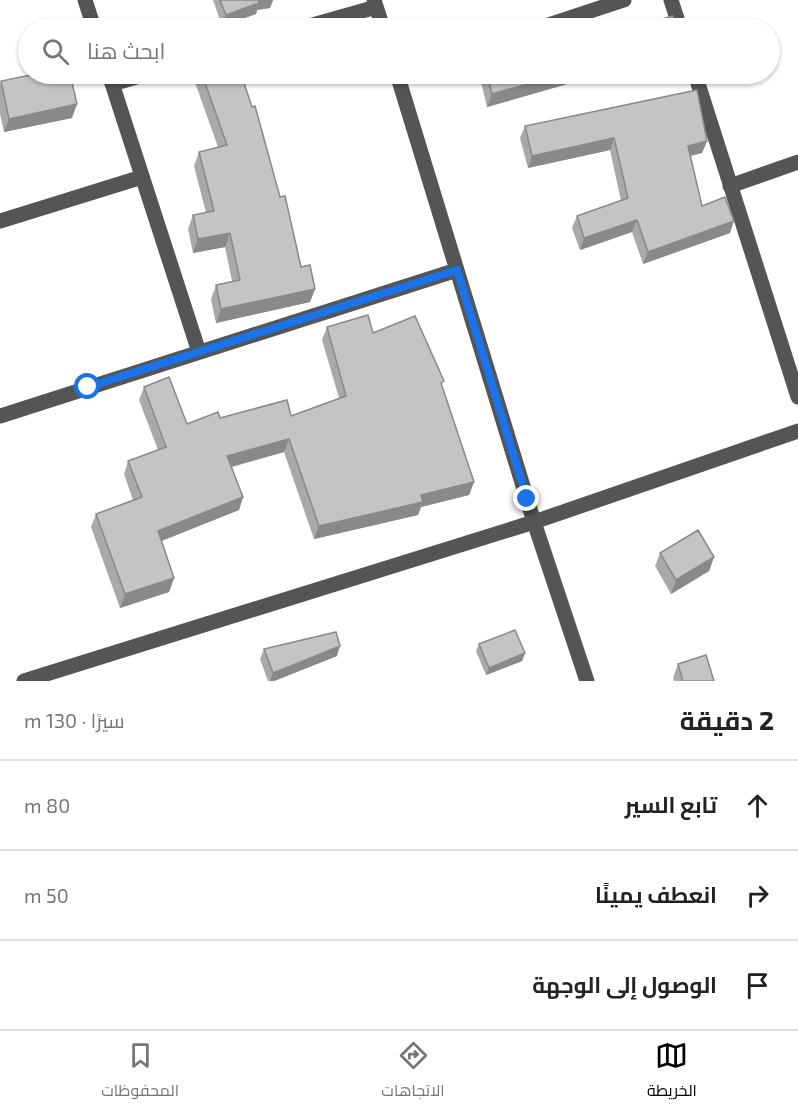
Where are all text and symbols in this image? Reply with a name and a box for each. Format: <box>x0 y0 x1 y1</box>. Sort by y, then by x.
search box <box>18 18 780 84</box>
icon: search <box>39 35 72 68</box>
text: ابحث هنا <box>87 37 165 63</box>
route start <box>74 373 100 399</box>
route end <box>513 485 539 511</box>
text: 2 دقيقة <box>680 704 774 735</box>
text: سيرًا · 130 m <box>24 708 125 732</box>
icon: ahead <box>741 789 774 822</box>
text: تابع السير <box>625 791 717 817</box>
text: 80 m <box>24 793 70 817</box>
icon: right <box>741 879 774 912</box>
text: انعطف يمينًا <box>595 881 717 907</box>
text: 50 m <box>24 883 69 907</box>
icon: arrive <box>741 969 774 1002</box>
text: الوصول إلى الوجهة <box>532 971 717 997</box>
tab: المحفوظات <box>101 1039 179 1105</box>
tab: الاتجاهات <box>381 1039 445 1105</box>
tab: الخريطة <box>647 1039 697 1105</box>

